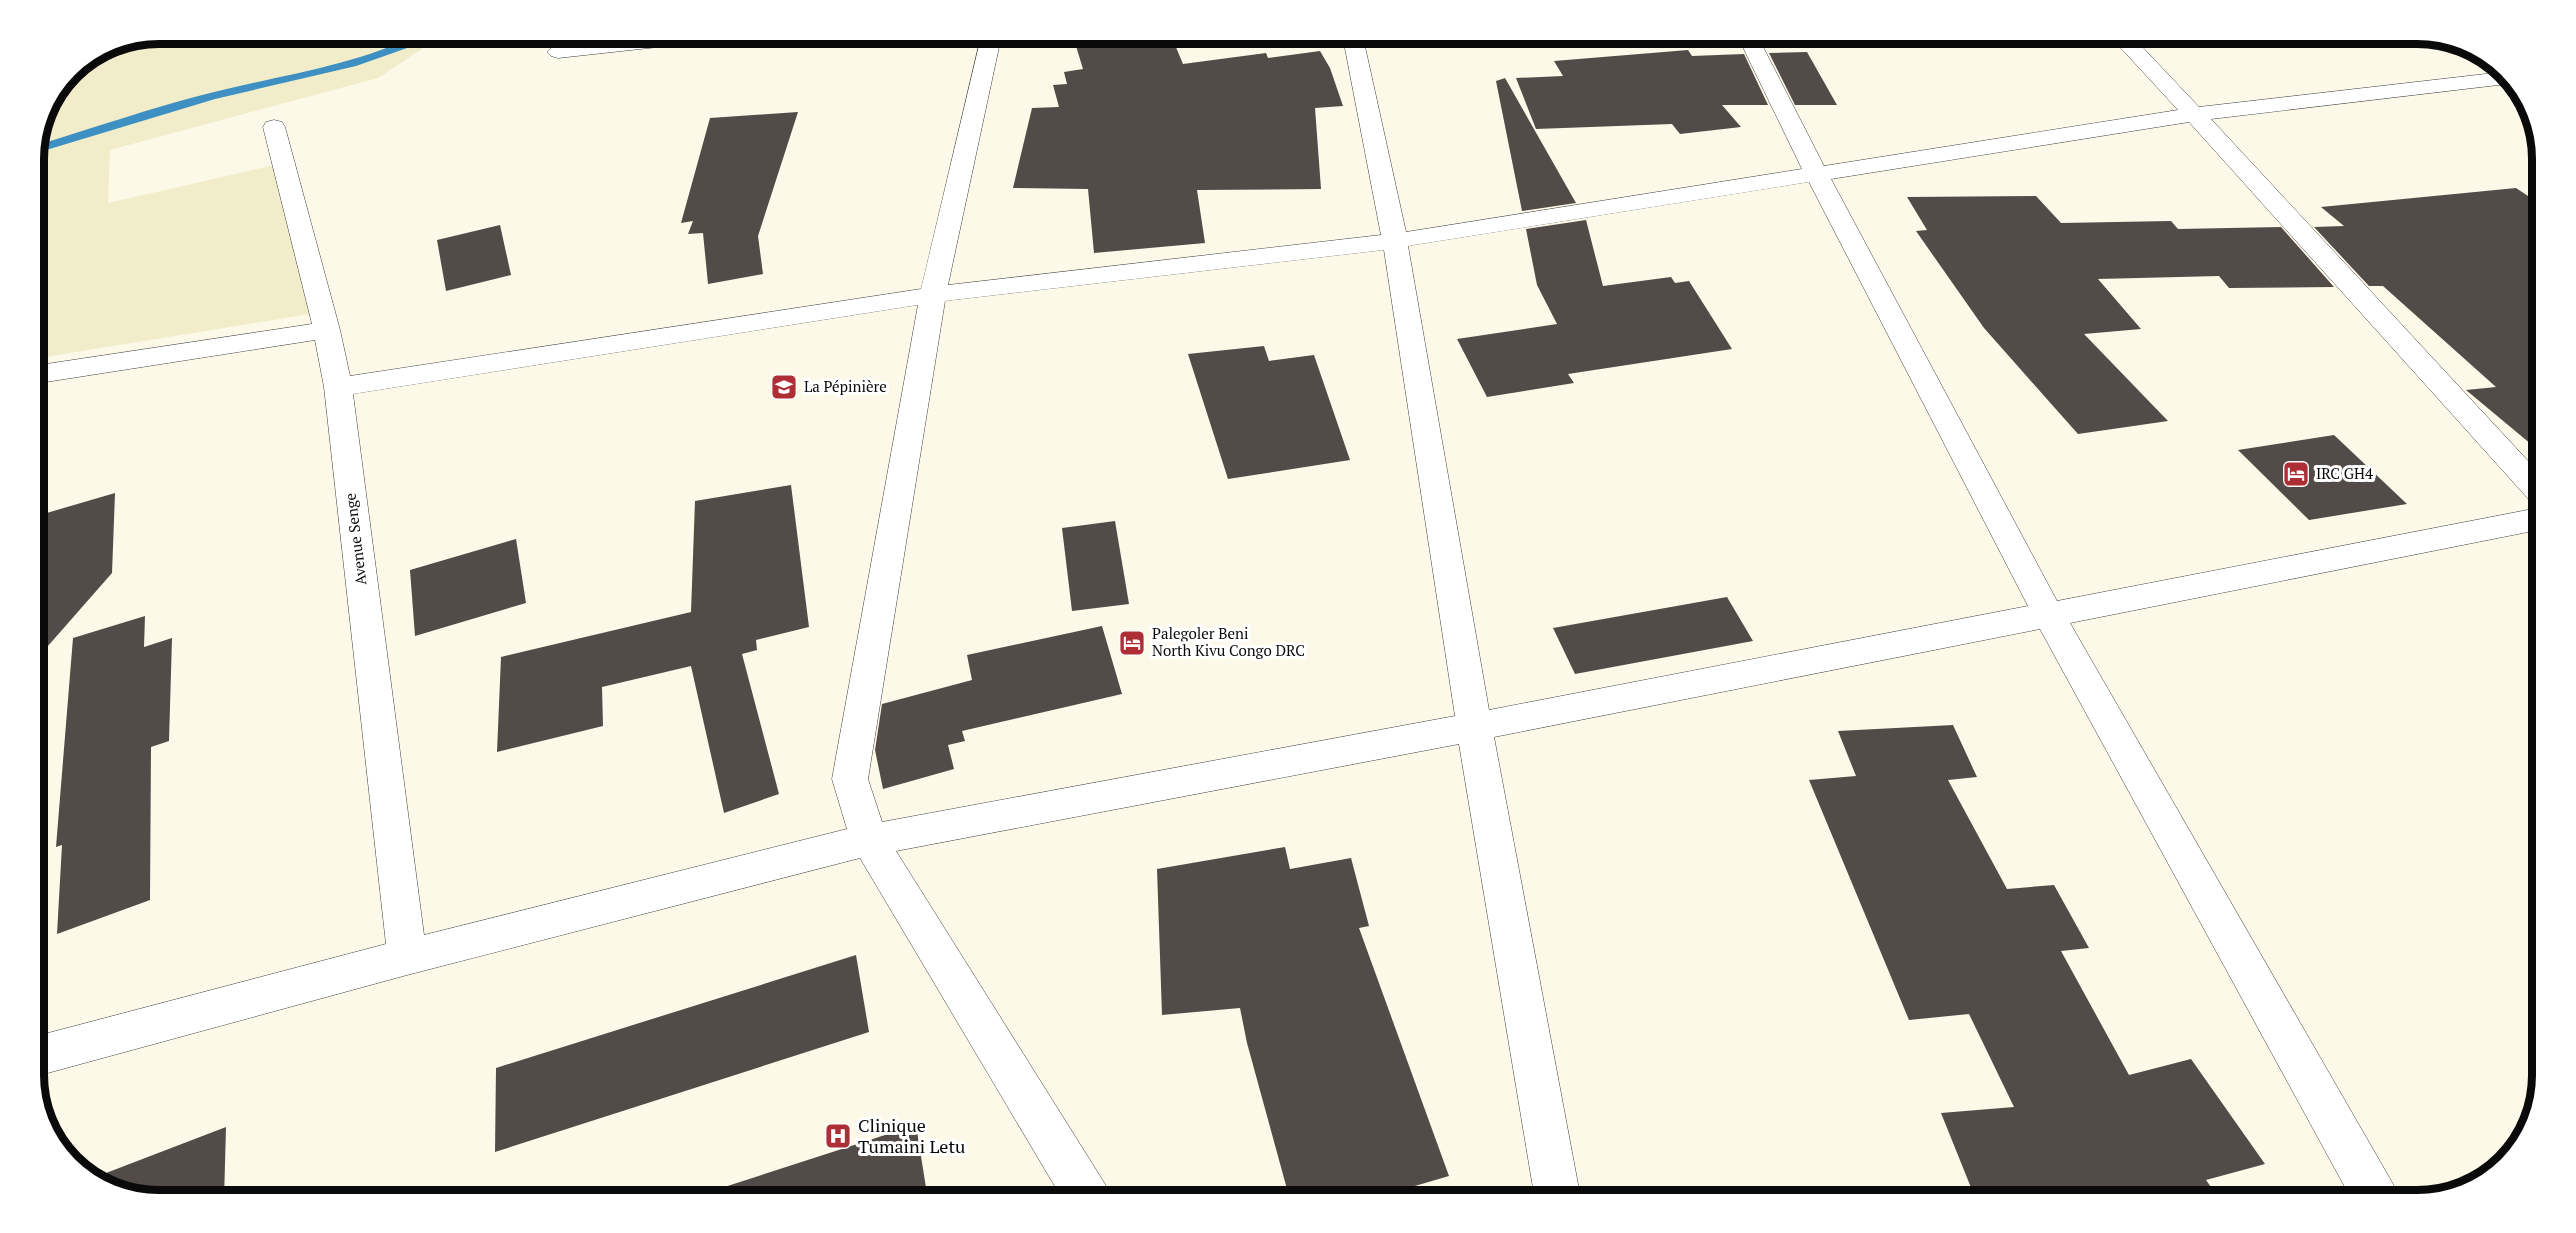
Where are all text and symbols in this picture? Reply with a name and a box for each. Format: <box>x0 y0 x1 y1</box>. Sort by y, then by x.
school or university icon: La Pépinière <box>769 372 799 402</box>
place label: La Pépinière <box>804 376 887 396</box>
hotel icon: IRC GH4 <box>2281 459 2311 489</box>
place label: IRC GH4 <box>2316 463 2373 483</box>
street label: Avenue Senge <box>339 492 371 586</box>
place label: Palegoler Beni North Kivu Congo DRC <box>1152 623 1305 660</box>
hotel icon: Palegoler Beni North Kivu Congo DRC <box>1117 628 1147 658</box>
place label: Clinique Tumaini Letu <box>858 1113 965 1158</box>
hospital icon: Clinique Tumaini Letu <box>823 1121 853 1151</box>

